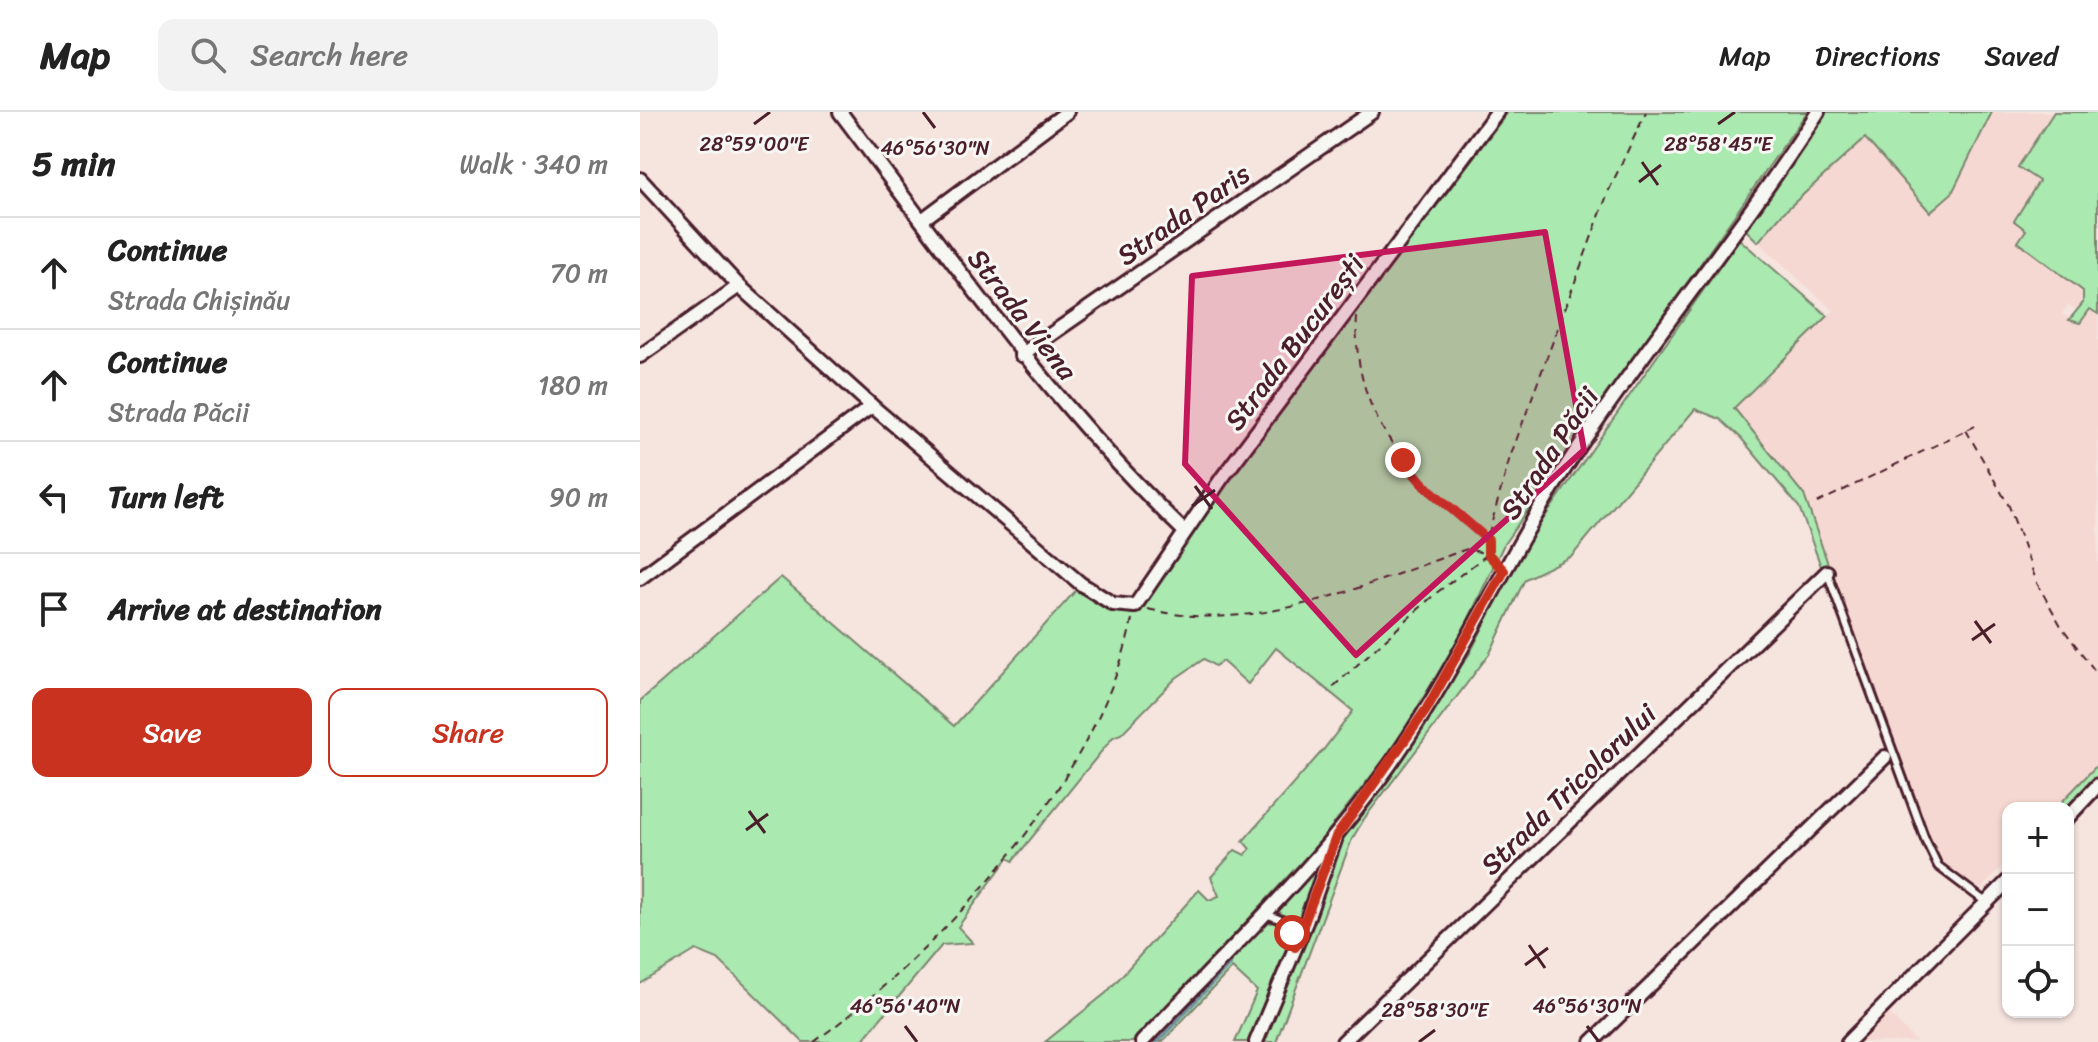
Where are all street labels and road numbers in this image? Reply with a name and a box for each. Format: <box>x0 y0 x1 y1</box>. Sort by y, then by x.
street label: Strada Paris <box>1106 150 1261 279</box>
street label: Strada Viena <box>955 237 1091 392</box>
street label: Strada București <box>1211 242 1378 441</box>
street label: Strada Păcii <box>1487 376 1613 530</box>
street label: Strada Tricolorului <box>1468 691 1669 887</box>

